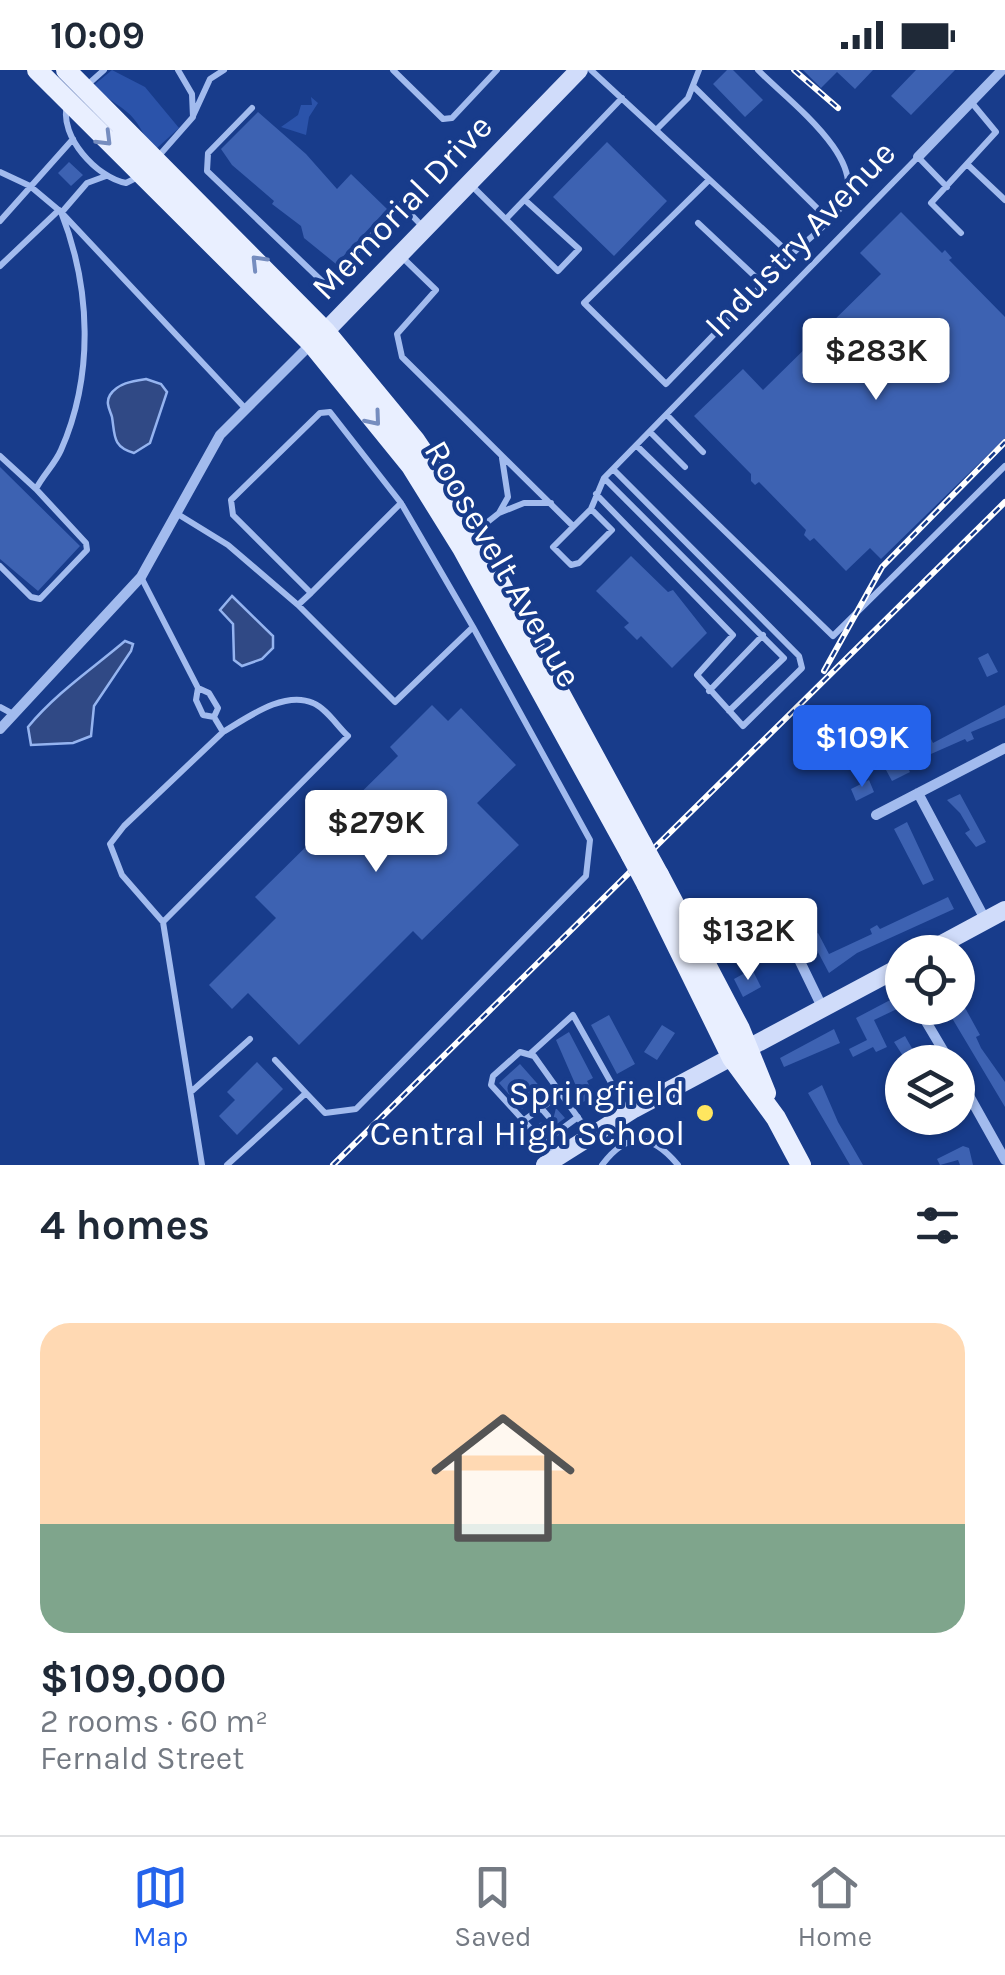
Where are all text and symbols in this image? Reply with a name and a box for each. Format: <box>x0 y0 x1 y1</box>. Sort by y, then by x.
text: 10:09 <box>50 13 145 58</box>
street label: Memorial Drive <box>303 106 501 308</box>
one-way arrow <box>94 128 112 146</box>
street label: Industry Avenue <box>696 132 904 346</box>
one-way arrow <box>252 255 270 273</box>
pin: $283K <box>806 318 946 403</box>
text: $283K <box>825 332 927 369</box>
one-way arrow <box>363 407 381 425</box>
street label: Roosevelt Avenue <box>416 433 590 695</box>
pin: $109K <box>792 705 932 790</box>
text: $109K <box>815 719 909 756</box>
pin: $279K <box>306 790 446 875</box>
text: $279K <box>327 804 425 841</box>
pin: $132K <box>678 898 818 983</box>
text: $132K <box>701 912 795 949</box>
map controls <box>885 935 975 1135</box>
button: locate <box>885 935 975 1025</box>
button: layers <box>885 1045 975 1135</box>
place label: Springfield Central High School <box>370 1073 685 1154</box>
marker: Springfield Central High School <box>694 1102 716 1124</box>
icon: filters <box>910 1198 965 1253</box>
text: 4 homes <box>40 1200 210 1250</box>
icon: home <box>413 1388 593 1568</box>
text: $109,000 <box>40 1653 226 1703</box>
text: 2 rooms · 60 m² <box>40 1703 268 1740</box>
text: Fernald Street <box>40 1740 244 1777</box>
tab: Map <box>133 1860 188 1953</box>
tab: Saved <box>454 1860 532 1953</box>
tab: Home <box>797 1860 872 1953</box>

